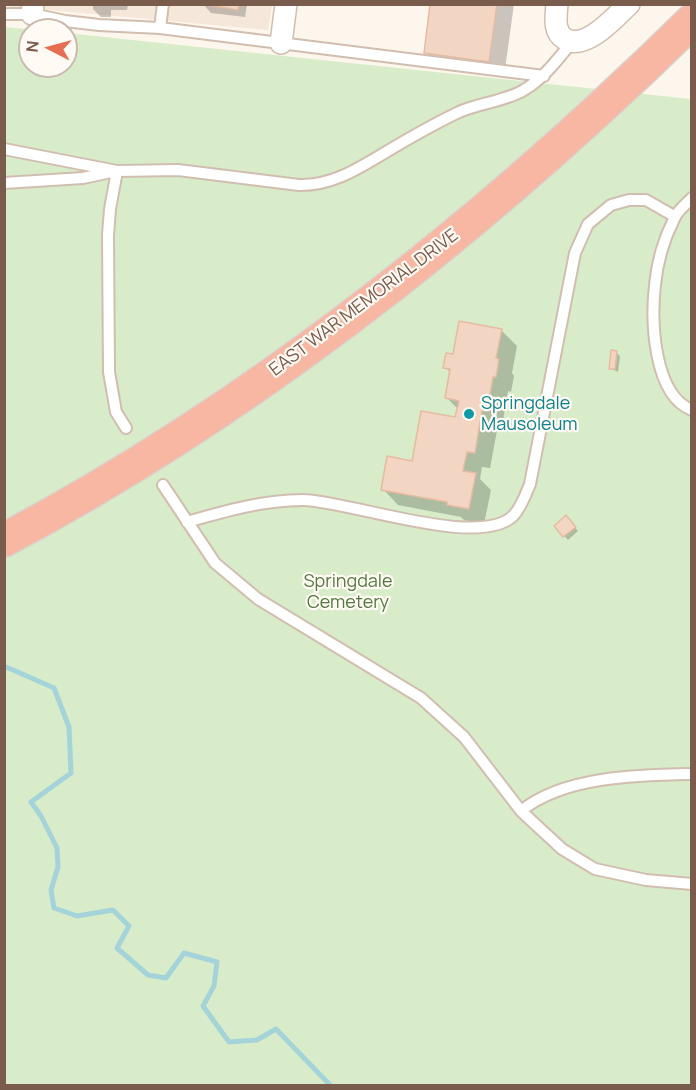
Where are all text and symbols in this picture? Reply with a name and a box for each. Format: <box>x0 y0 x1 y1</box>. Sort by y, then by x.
north arrow <box>18 18 78 78</box>
text: N <box>21 39 44 53</box>
street label: EAST WAR MEMORIAL DRIVE <box>265 225 463 381</box>
place label: Springdale Mausoleum <box>481 393 578 436</box>
marker: Springdale Mausoleum <box>462 407 476 421</box>
park label: Springdale Cemetery <box>303 571 393 614</box>

